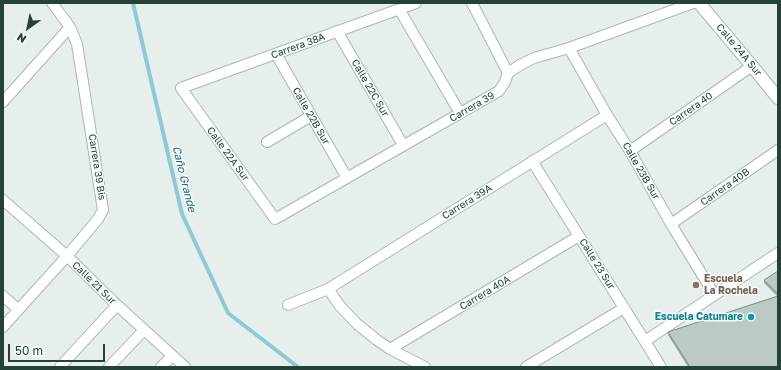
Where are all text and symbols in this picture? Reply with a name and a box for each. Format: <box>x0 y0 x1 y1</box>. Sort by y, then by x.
north arrow <box>8 8 48 48</box>
street label: Calle 24A Sur <box>714 21 764 79</box>
text: N <box>14 31 28 46</box>
street label: Carrera 38A <box>269 31 327 61</box>
street label: Calle 22C Sur <box>349 57 391 119</box>
street label: Calle 22B Sur <box>290 85 332 147</box>
street label: Carrera 39 <box>447 89 497 125</box>
street label: Carrera 40 <box>667 90 715 128</box>
street label: Calle 22A Sur <box>204 125 252 183</box>
street label: Carrera 39 Bis <box>86 133 108 201</box>
street label: Calle 23B Sur <box>620 140 662 202</box>
water label: Caño Grande <box>169 144 199 214</box>
street label: Carrera 40B <box>698 166 752 208</box>
street label: Carrera 39A <box>440 182 494 222</box>
street label: Calle 23 Sur <box>577 236 617 292</box>
street label: Calle 21 Sur <box>69 259 119 307</box>
street label: Carrera 40A <box>458 273 512 313</box>
place label: Escuela La Rochela <box>704 273 758 296</box>
marker: Escuela La Rochela <box>691 280 701 290</box>
place label: Escuela Catumare <box>655 311 743 323</box>
marker: Escuela Catumare <box>746 312 756 322</box>
scale bar <box>10 336 107 362</box>
text: 50 m <box>15 343 43 358</box>

